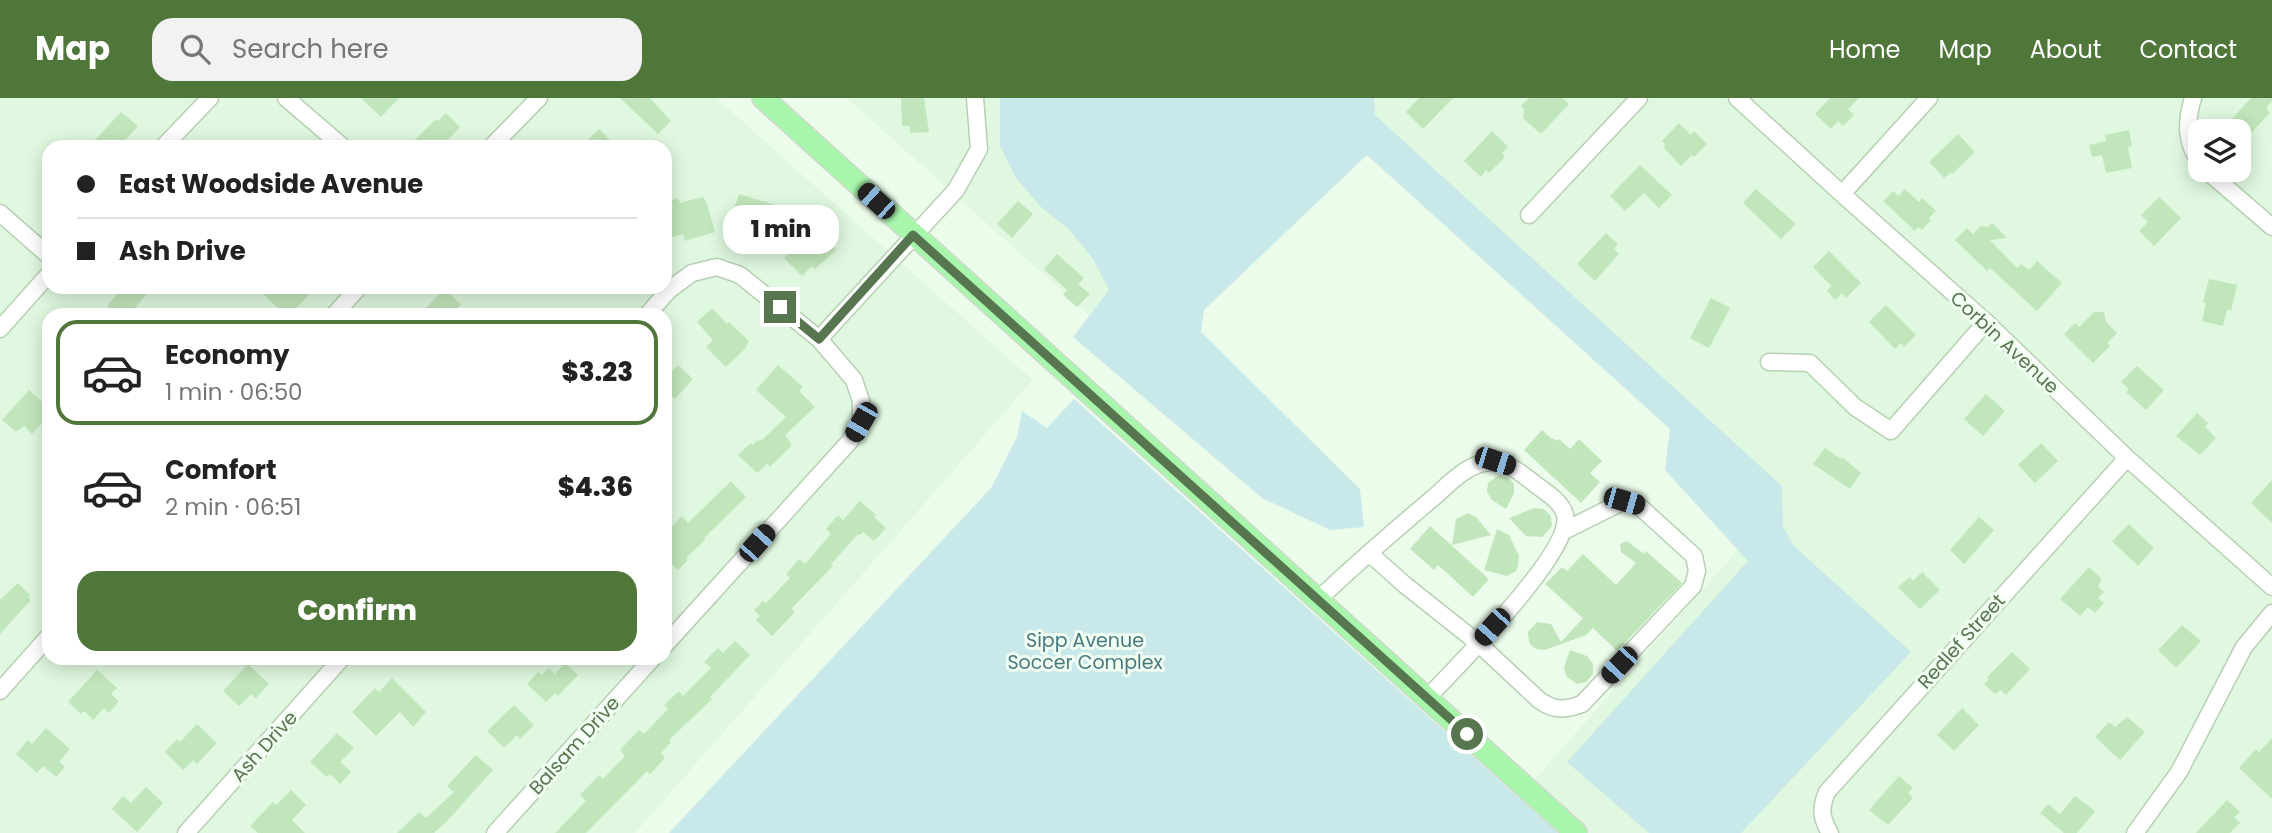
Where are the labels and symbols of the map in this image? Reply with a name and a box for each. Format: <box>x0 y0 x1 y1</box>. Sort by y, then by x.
car <box>854 179 899 223</box>
callout: 1 min <box>722 206 838 254</box>
street label: Corbin Avenue <box>1944 285 2065 400</box>
route end <box>764 291 796 323</box>
car <box>842 399 881 445</box>
car <box>1472 445 1519 477</box>
car <box>1601 485 1648 517</box>
car <box>736 520 779 566</box>
street label: Redlef Street <box>1911 588 2011 695</box>
car <box>1471 604 1514 650</box>
park label: Sipp Avenue Soccer Complex <box>1007 627 1163 676</box>
car <box>1597 642 1642 688</box>
street label: Balsam Drive <box>523 690 626 801</box>
street label: Ash Drive <box>225 705 304 788</box>
route start <box>1451 718 1483 750</box>

